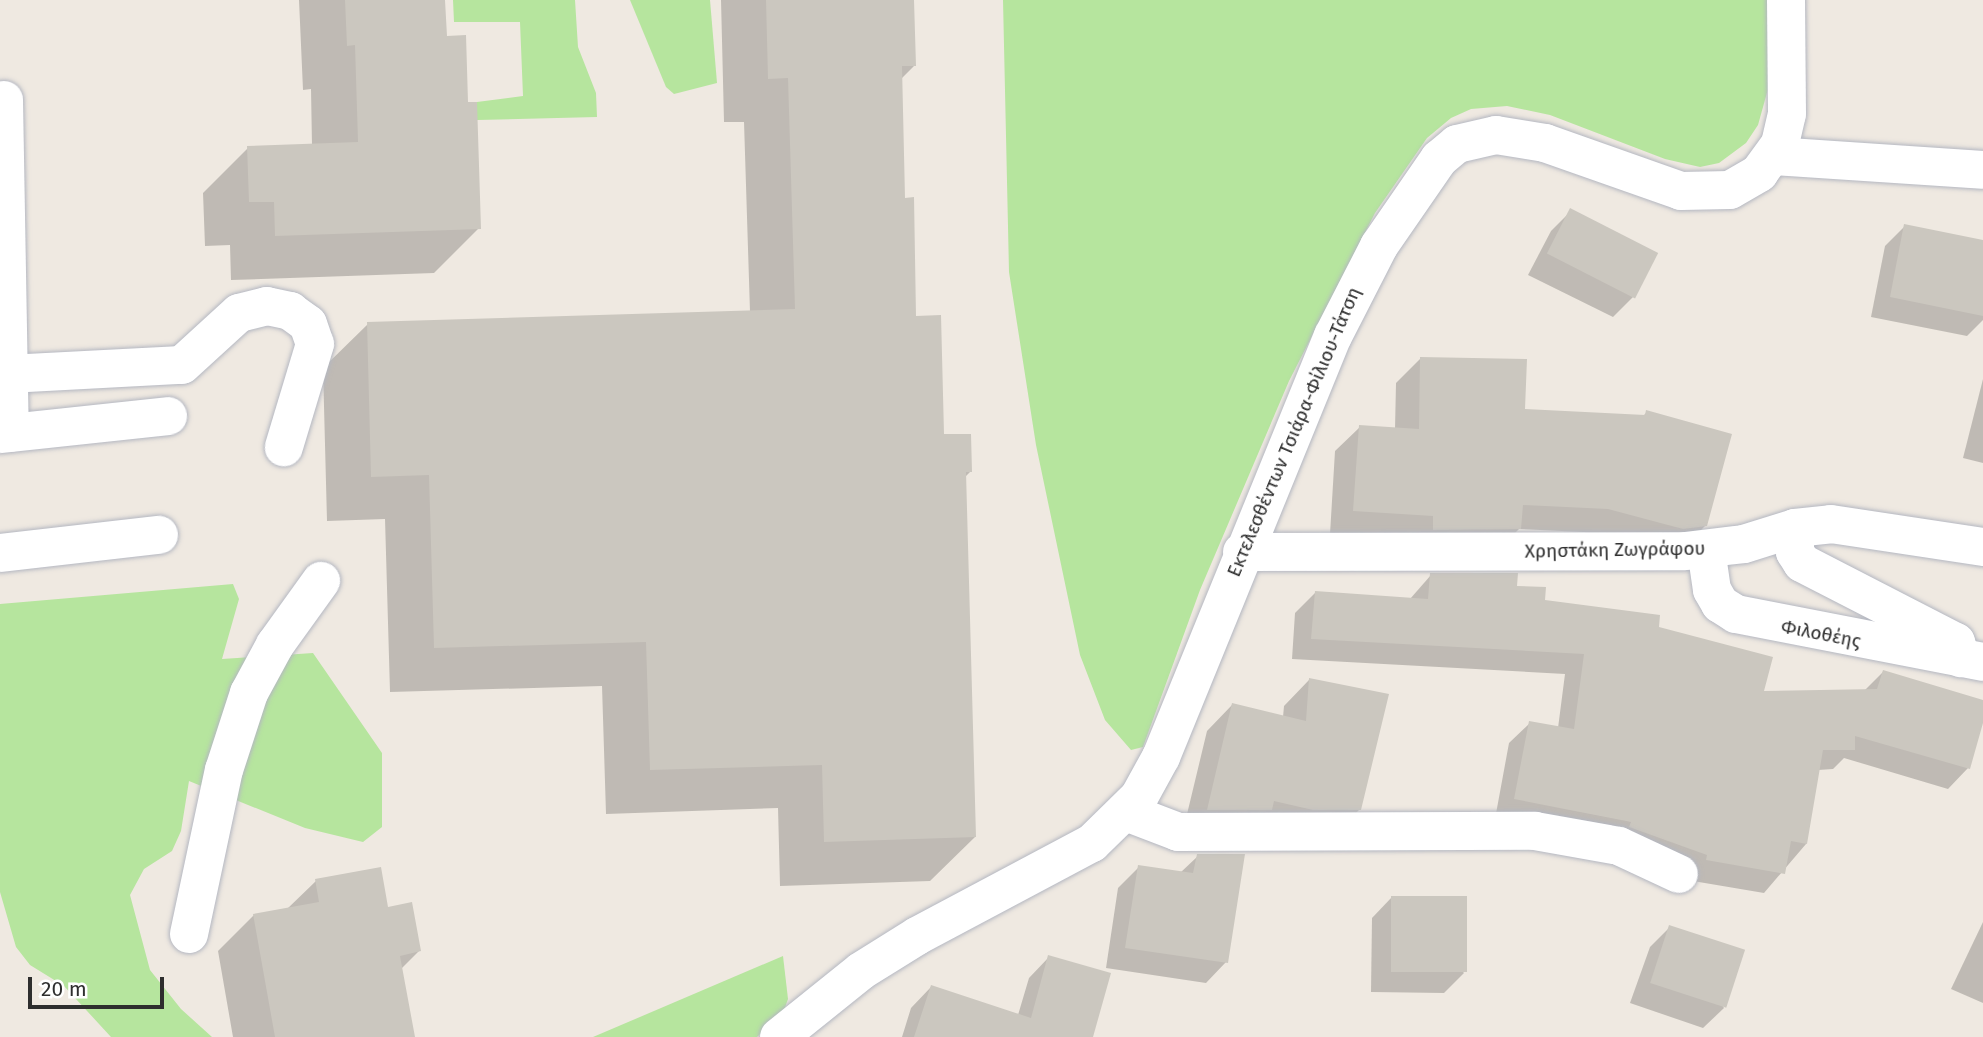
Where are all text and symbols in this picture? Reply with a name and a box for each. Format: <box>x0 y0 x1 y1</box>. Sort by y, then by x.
street label: Εκτελεσθέντων Τσιάρα-Φίλιου-Τάτση <box>1222 284 1366 580</box>
street label: Χρηστάκη Ζωγράφου <box>1524 537 1706 563</box>
street label: Φιλοθέης <box>1779 615 1863 653</box>
scale bar <box>32 964 168 1008</box>
text: 20 m <box>41 976 87 1002</box>

